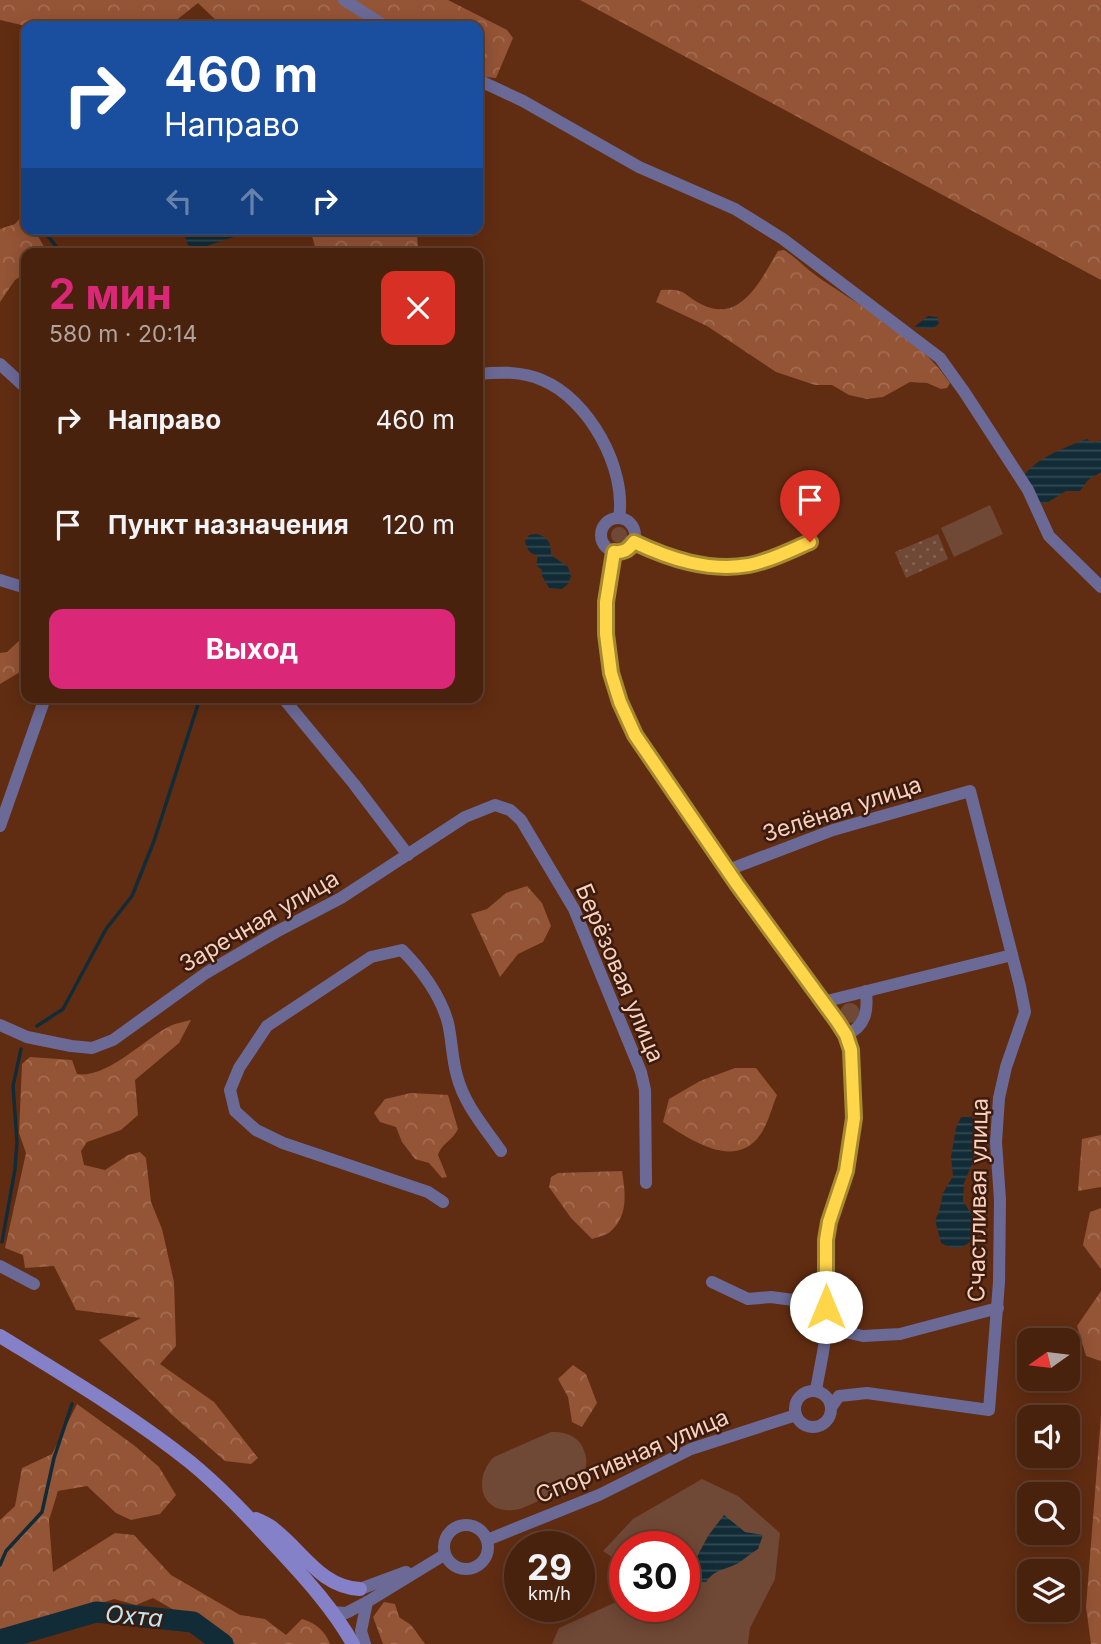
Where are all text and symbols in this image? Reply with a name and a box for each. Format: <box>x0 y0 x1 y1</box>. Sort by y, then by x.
text: 460 m <box>164 45 318 104</box>
icon: right <box>49 49 140 140</box>
text: Направо <box>164 105 300 144</box>
icon: left <box>160 182 198 220</box>
icon: ahead <box>233 182 271 220</box>
icon: right <box>306 182 344 220</box>
text: 2 мин <box>49 268 172 319</box>
button: close <box>381 271 455 345</box>
text: 580 m · 20:14 <box>49 320 197 348</box>
icon: right <box>49 401 87 439</box>
text: Направо <box>108 404 221 435</box>
text: 460 m <box>376 404 455 435</box>
pin <box>780 470 840 542</box>
icon: arrive <box>791 481 829 519</box>
icon: arrive <box>49 506 87 544</box>
text: Пункт назначения <box>108 509 349 540</box>
text: 120 m <box>382 509 455 540</box>
button: Выход <box>49 609 455 689</box>
street label: Зелёная улица <box>759 770 925 848</box>
street label: Заречная улица <box>174 864 344 978</box>
street label: Берёзовая улица <box>570 879 670 1067</box>
street label: Счастливая улица <box>962 1098 994 1302</box>
position arrow <box>789 1270 863 1344</box>
north arrow <box>1017 1328 1080 1391</box>
map controls <box>1017 1328 1080 1622</box>
street label: Спортивная улица <box>531 1403 733 1509</box>
button: sound <box>1017 1405 1080 1468</box>
button: search <box>1017 1482 1080 1545</box>
speed limit sign: 30 <box>609 1531 700 1622</box>
text: 29 <box>527 1546 572 1588</box>
button: layers <box>1017 1559 1080 1622</box>
text: km/h <box>528 1583 571 1604</box>
water label: Охта <box>104 1599 164 1633</box>

